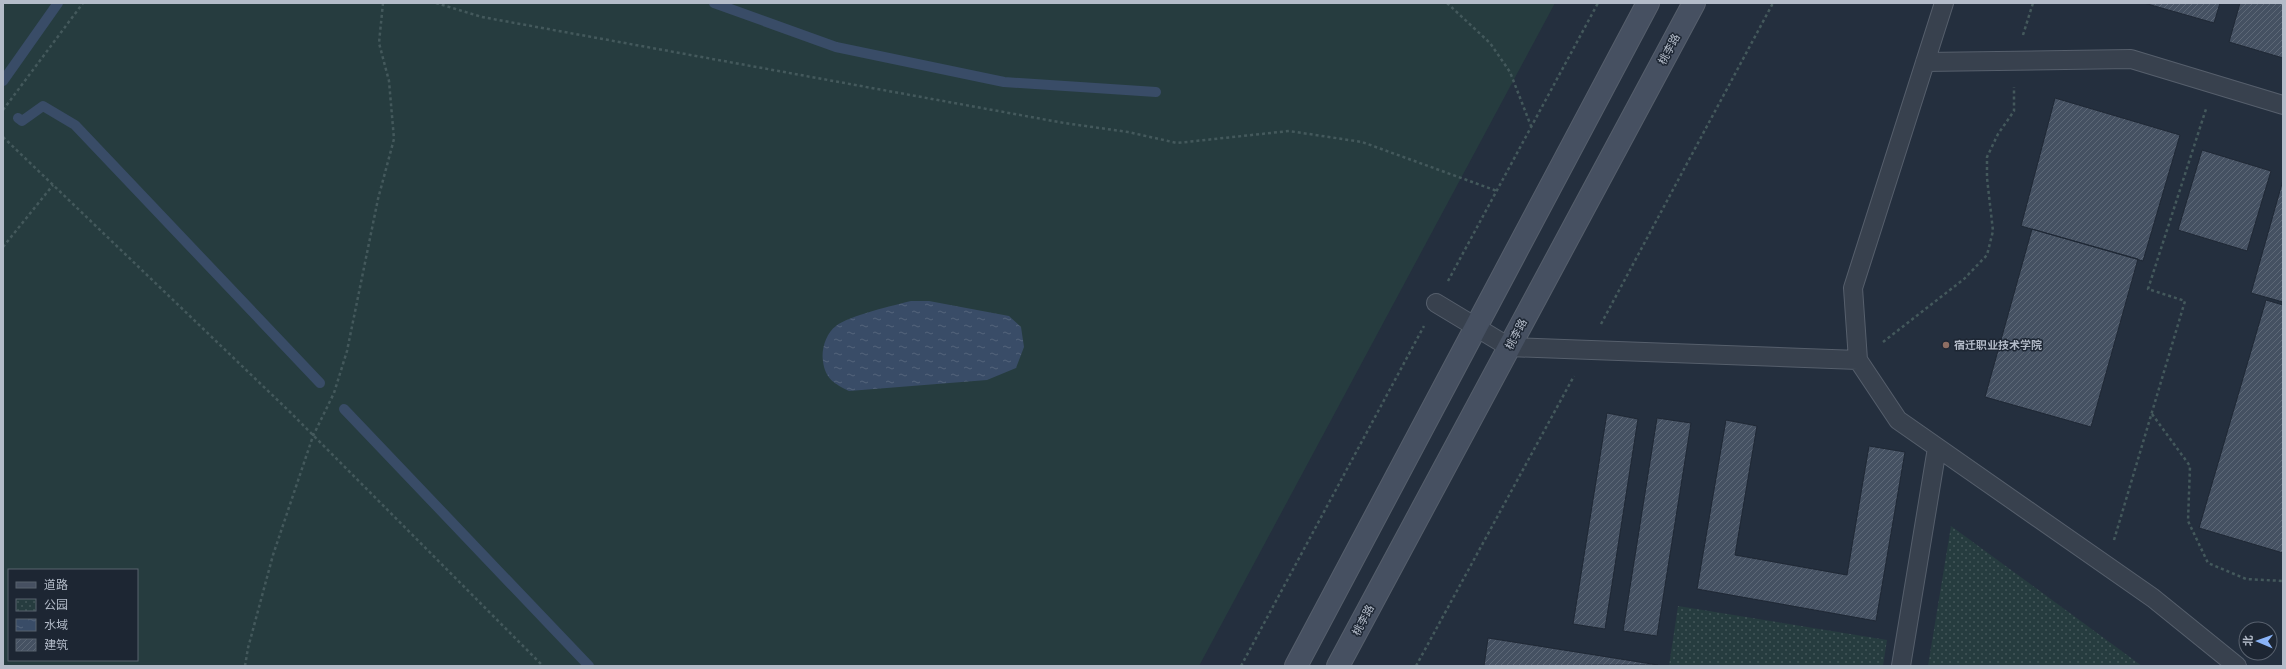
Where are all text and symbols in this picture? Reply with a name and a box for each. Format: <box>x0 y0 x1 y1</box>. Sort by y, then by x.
street label: 桃李路 <box>1656 32 1683 67</box>
street label: 桃李路 <box>1503 317 1530 352</box>
place label: 宿迁职业技术学院 <box>1954 339 2042 352</box>
marker: 宿迁职业技术学院 <box>1941 340 1951 350</box>
legend <box>8 569 138 661</box>
text: 道路 <box>44 578 68 592</box>
text: 公园 <box>44 598 68 612</box>
street label: 桃李路 <box>1350 603 1377 638</box>
text: 水域 <box>44 618 68 632</box>
north arrow <box>2238 621 2278 661</box>
text: 北 <box>2242 635 2255 646</box>
text: 建筑 <box>44 638 68 652</box>

